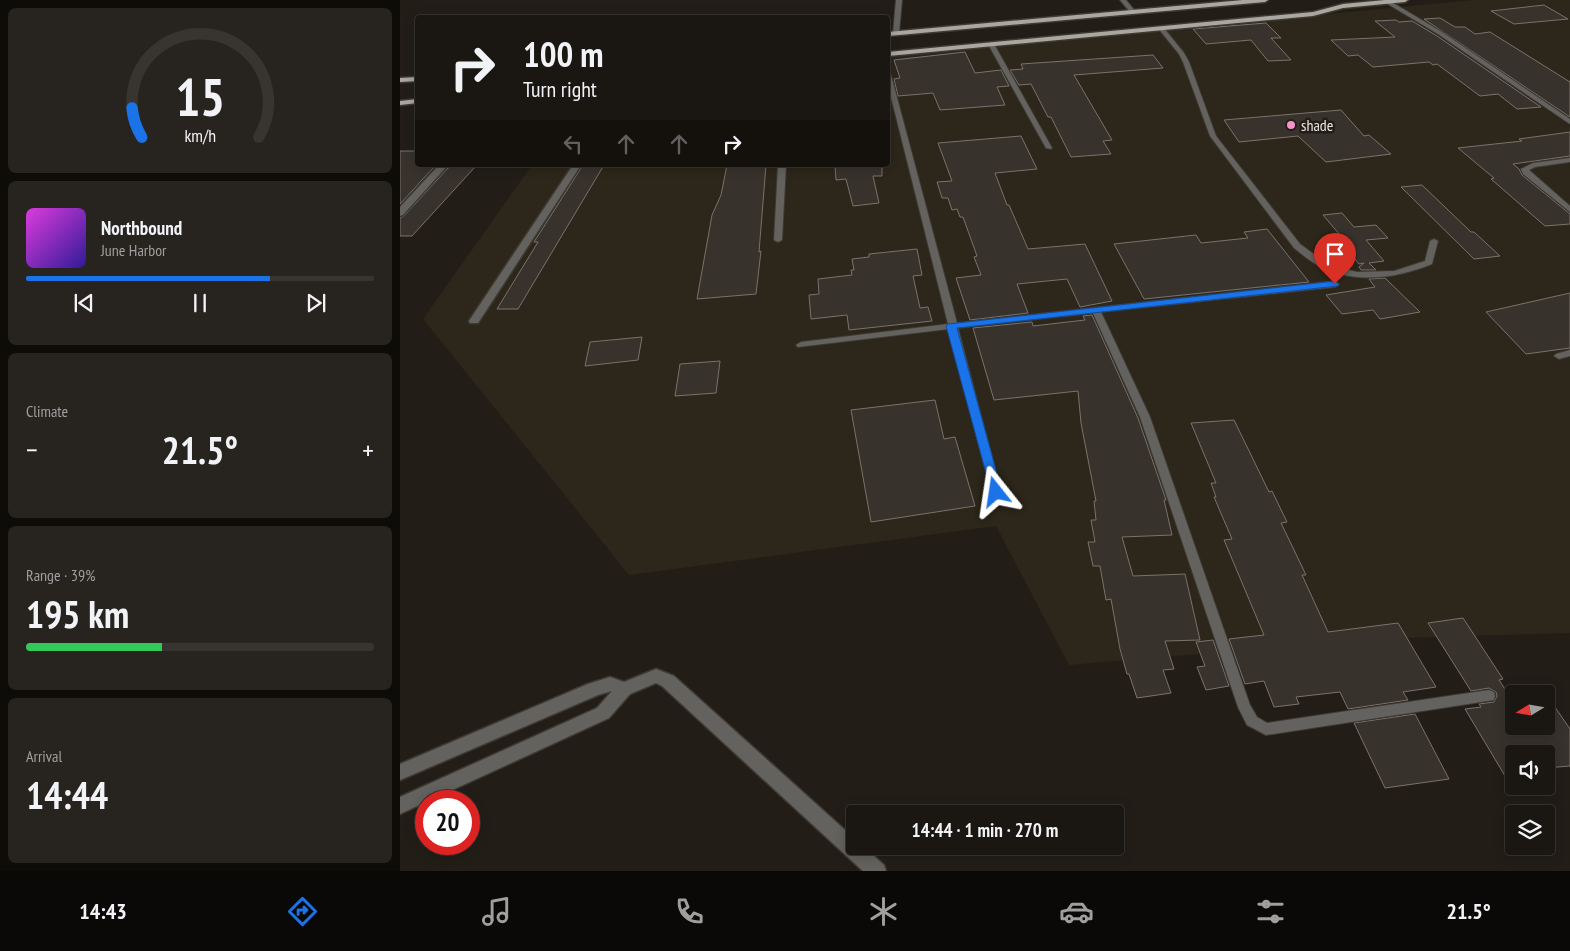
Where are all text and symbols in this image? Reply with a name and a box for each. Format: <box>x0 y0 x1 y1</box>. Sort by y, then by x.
text: 100 m <box>523 31 604 77</box>
icon: right <box>440 35 505 100</box>
text: 15 <box>175 63 225 130</box>
text: Turn right <box>523 75 597 103</box>
place label: shade <box>1301 115 1333 135</box>
marker: shade <box>1285 119 1297 131</box>
text: km/h <box>184 124 216 147</box>
icon: left <box>559 130 587 158</box>
icon: ahead <box>612 130 640 158</box>
icon: ahead <box>665 130 693 158</box>
icon: right <box>718 130 746 158</box>
text: Northbound <box>101 216 182 240</box>
pin <box>1314 233 1356 284</box>
text: June Harbor <box>101 240 166 260</box>
icon: arrive <box>1321 240 1349 268</box>
icon: previous <box>70 289 98 317</box>
icon: pause <box>186 289 214 317</box>
icon: next <box>302 289 330 317</box>
text: Climate <box>26 401 68 421</box>
text: 21.5° <box>162 425 238 474</box>
text: − <box>26 431 38 468</box>
text: + <box>362 431 374 468</box>
position arrow <box>969 465 1021 517</box>
text: Range · 39% <box>26 565 95 585</box>
text: 195 km <box>26 589 129 638</box>
north arrow <box>1505 685 1555 735</box>
map controls <box>1505 685 1555 855</box>
button: sound <box>1505 745 1555 795</box>
text: Arrival <box>26 746 62 766</box>
text: 14:44 <box>26 770 108 819</box>
speed limit sign: 20 <box>415 790 480 855</box>
button: layers <box>1505 805 1555 855</box>
text: 14:44 · 1 min · 270 m <box>912 818 1058 842</box>
icon: directions <box>285 894 320 929</box>
icon: music <box>479 894 514 929</box>
icon: phone <box>672 894 707 929</box>
icon: climate <box>866 894 901 929</box>
icon: car <box>1059 894 1094 929</box>
icon: filters <box>1253 894 1288 929</box>
text: 14:43 <box>79 897 127 925</box>
text: 21.5° <box>1446 897 1491 925</box>

